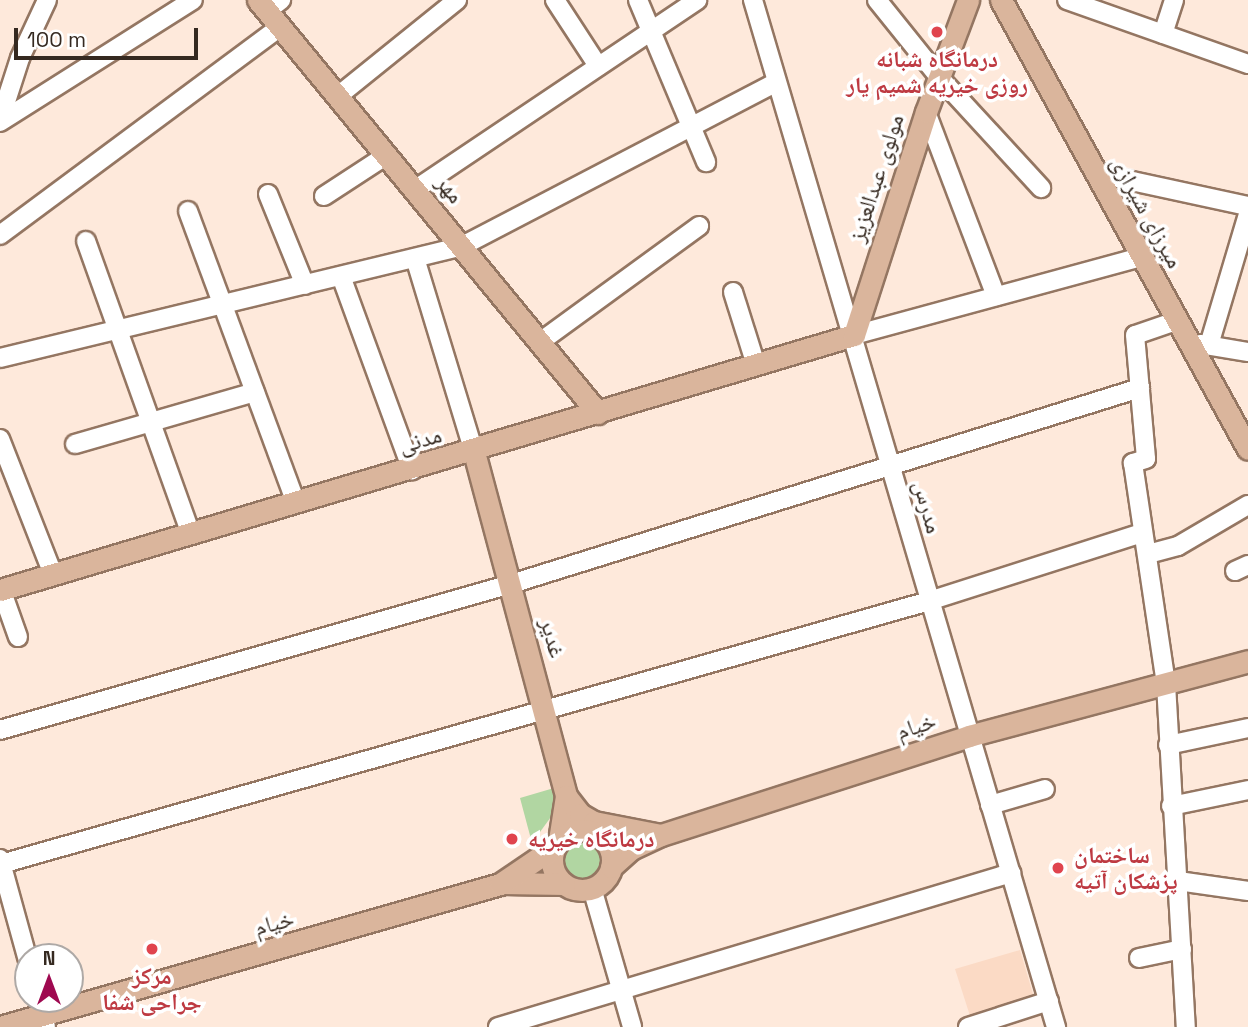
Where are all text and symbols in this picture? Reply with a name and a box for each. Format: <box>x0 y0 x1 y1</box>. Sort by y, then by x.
scale bar <box>18 14 201 58</box>
marker: درمانگاه شبانه روزی خیریه شمیم یار <box>927 22 947 42</box>
text: 100 m <box>27 26 86 53</box>
place label: درمانگاه شبانه روزی خیریه شمیم یار <box>846 45 1028 99</box>
street label: مولوی عبدالعزیز <box>842 111 910 245</box>
street label: میرزای شیرازی <box>1105 151 1189 273</box>
street label: مهر <box>430 169 470 209</box>
street label: مدنی <box>395 421 445 459</box>
street label: مدرس <box>908 478 948 536</box>
street label: غدیر <box>535 615 571 661</box>
street label: خیام <box>893 707 939 745</box>
place label: درمانگاه خیریه <box>528 825 654 853</box>
marker: درمانگاه خیریه <box>502 829 522 849</box>
place label: ساختمان پزشکان آتیه <box>1074 841 1178 895</box>
marker: ساختمان پزشکان آتیه <box>1048 858 1068 878</box>
street label: خیام <box>251 904 297 942</box>
marker: مرکز جراحی شفا <box>142 939 162 959</box>
north arrow <box>14 943 84 1013</box>
text: N <box>43 946 55 971</box>
place label: مرکز جراحی شفا <box>102 962 202 1016</box>

